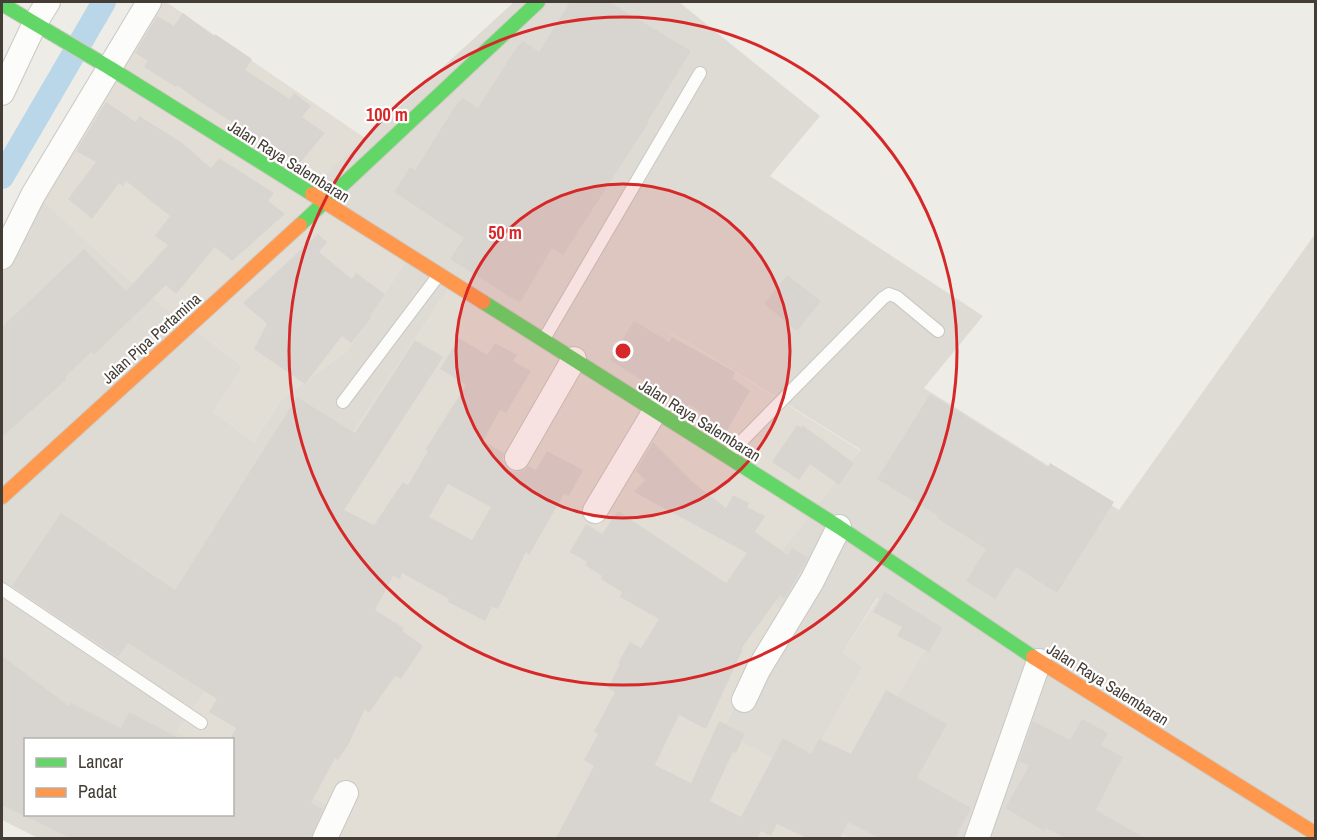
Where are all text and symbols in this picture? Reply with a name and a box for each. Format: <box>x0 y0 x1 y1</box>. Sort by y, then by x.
text: 100 m <box>366 102 408 127</box>
street label: Jalan Raya Salembaran <box>224 115 354 207</box>
text: 50 m <box>488 220 522 245</box>
street label: Jalan Pipa Pertamina <box>97 287 206 388</box>
centre of rings <box>613 341 633 361</box>
street label: Jalan Raya Salembaran <box>635 374 765 466</box>
street label: Jalan Raya Salembaran <box>1043 638 1173 730</box>
legend <box>24 738 234 816</box>
text: Lancar <box>78 749 123 774</box>
text: Padat <box>78 779 117 804</box>

